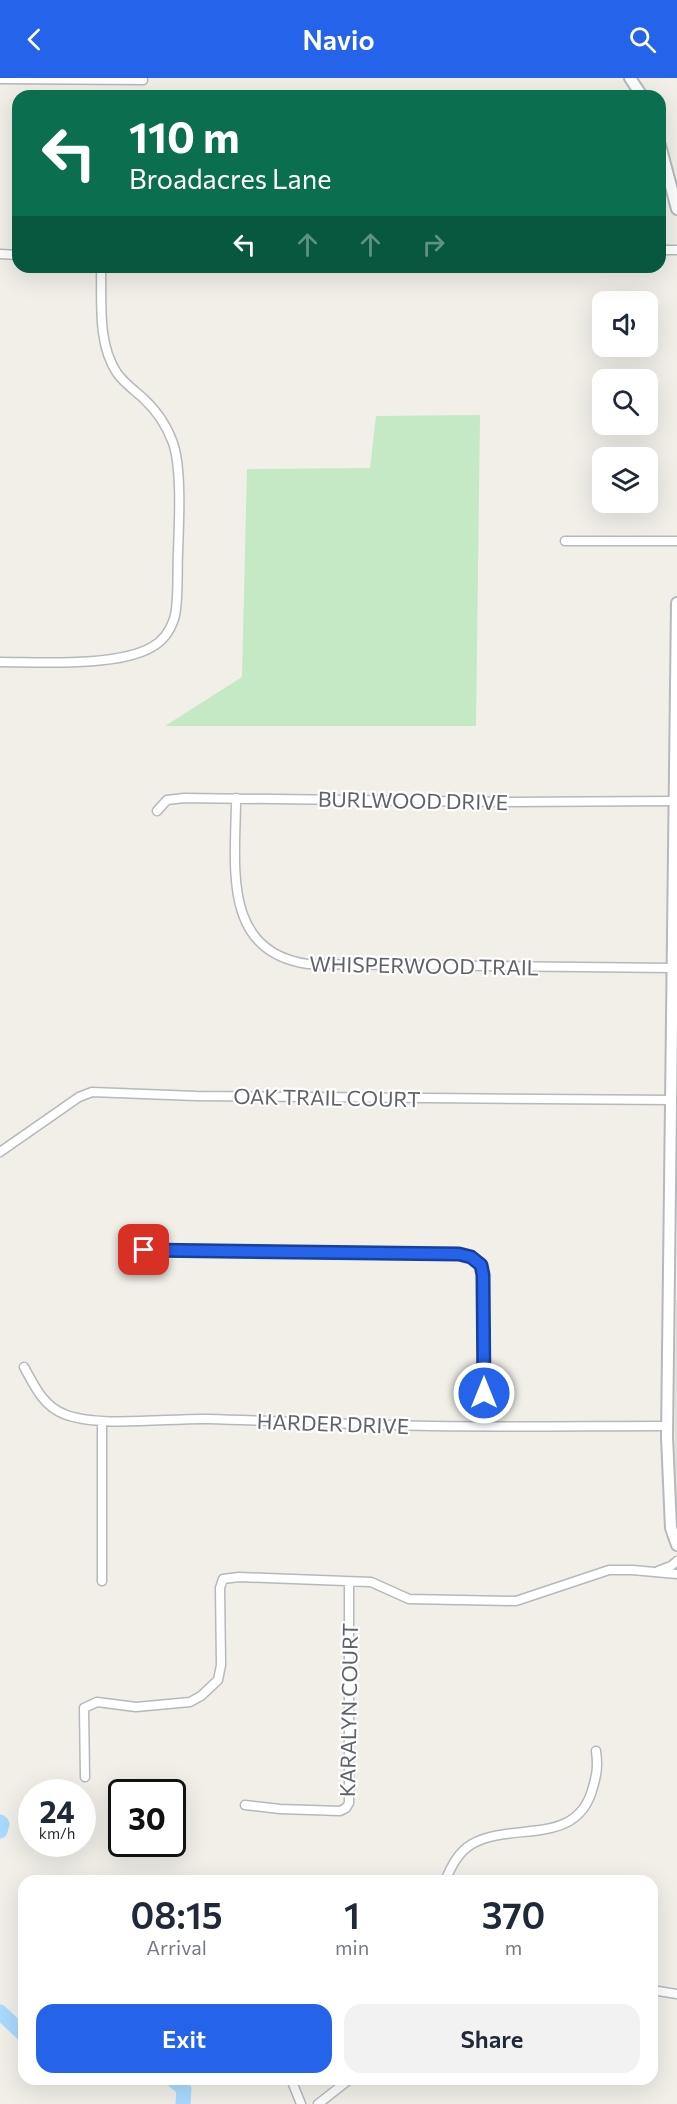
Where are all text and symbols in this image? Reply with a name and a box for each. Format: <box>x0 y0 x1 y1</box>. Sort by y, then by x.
icon: back <box>18 23 51 56</box>
text: Navio <box>302 23 375 56</box>
icon: search <box>626 23 659 56</box>
text: 110 m <box>129 110 240 162</box>
icon: left <box>30 114 108 192</box>
text: Broadacres Lane <box>129 162 331 195</box>
icon: left <box>228 228 261 261</box>
icon: ahead <box>291 228 324 261</box>
icon: ahead <box>354 228 387 261</box>
icon: right <box>417 228 450 261</box>
map controls <box>592 291 658 513</box>
button: sound <box>592 291 658 357</box>
button: search <box>592 369 658 435</box>
button: layers <box>592 447 658 513</box>
street label: BURLWOOD DRIVE <box>318 786 508 814</box>
street label: WHISPERWOOD TRAIL <box>309 951 539 979</box>
street label: OAK TRAIL COURT <box>233 1083 421 1111</box>
pin <box>118 1224 169 1275</box>
icon: arrive <box>127 1233 160 1266</box>
position arrow <box>452 1361 516 1425</box>
street label: HARDER DRIVE <box>256 1408 410 1438</box>
street label: KARALYN COURT <box>334 1623 362 1797</box>
speed limit sign: 30 <box>108 1779 186 1857</box>
text: 24 <box>39 1792 75 1829</box>
text: km/h <box>39 1824 75 1842</box>
text: 08:15 <box>131 1892 223 1936</box>
text: 1 <box>344 1892 360 1936</box>
text: 370 <box>482 1892 545 1936</box>
text: Arrival <box>146 1935 207 1959</box>
text: min <box>335 1935 369 1959</box>
text: m <box>505 1935 522 1959</box>
button: Exit <box>36 2004 332 2073</box>
button: Share <box>344 2004 640 2073</box>

